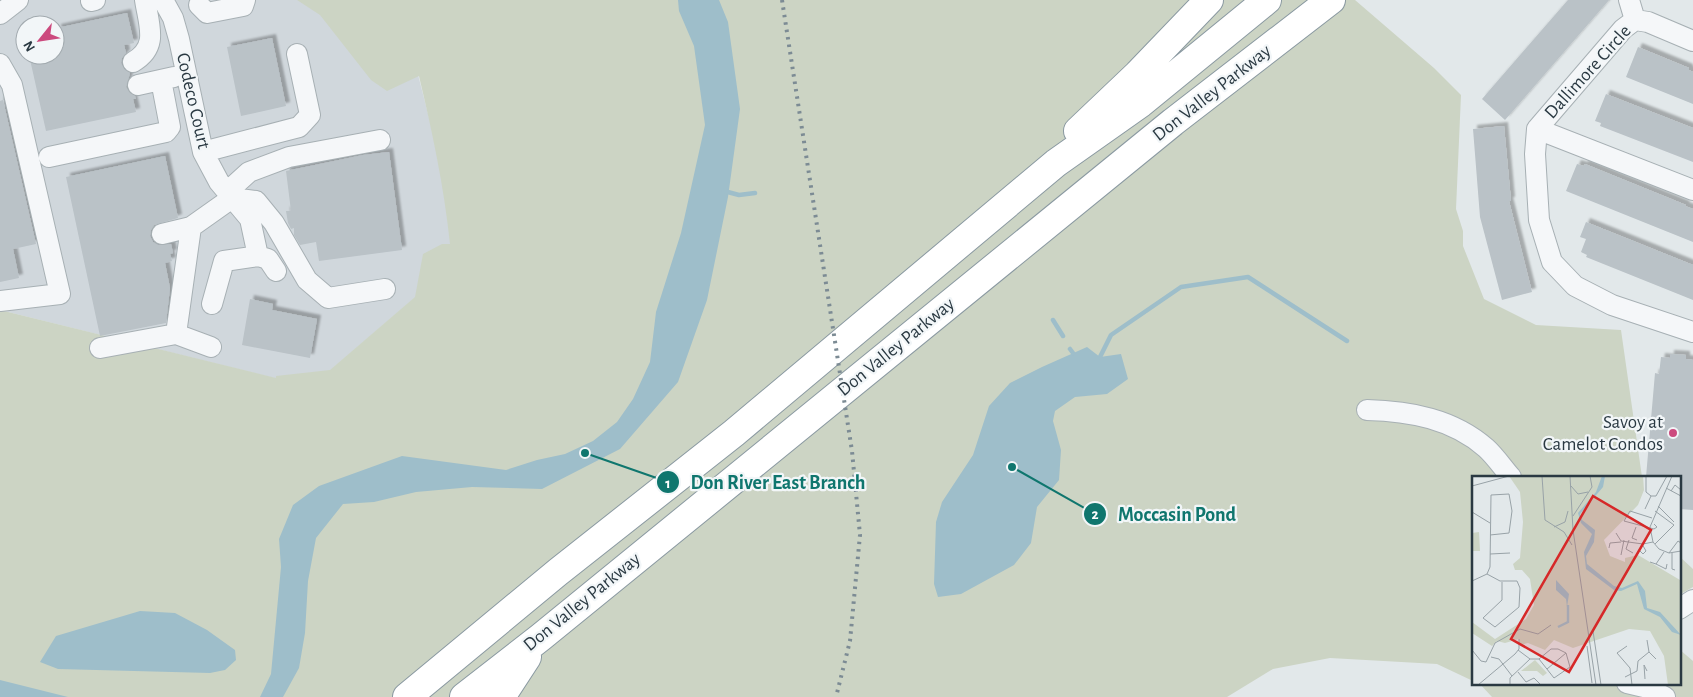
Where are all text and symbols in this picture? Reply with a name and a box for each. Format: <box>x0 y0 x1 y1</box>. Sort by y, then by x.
north arrow <box>15 15 65 65</box>
street label: Dallimore Circle <box>1541 22 1635 122</box>
text: N <box>21 38 38 54</box>
street label: Don Valley Parkway <box>1149 41 1275 145</box>
street label: Codeco Court <box>173 51 213 151</box>
street label: Don Valley Parkway <box>834 294 958 400</box>
place label: Savoy at Camelot Condos <box>1543 413 1663 454</box>
marker: Savoy at Camelot Condos <box>1667 427 1679 439</box>
callout: Don River East Branch <box>656 465 876 500</box>
text: Don River East Branch <box>691 473 866 493</box>
text: 1 <box>665 476 671 491</box>
inset map <box>1472 476 1680 684</box>
callout: Moccasin Pond <box>1083 496 1246 531</box>
text: Moccasin Pond <box>1118 505 1237 525</box>
text: 2 <box>1091 507 1099 522</box>
street label: Don Valley Parkway <box>520 549 644 655</box>

